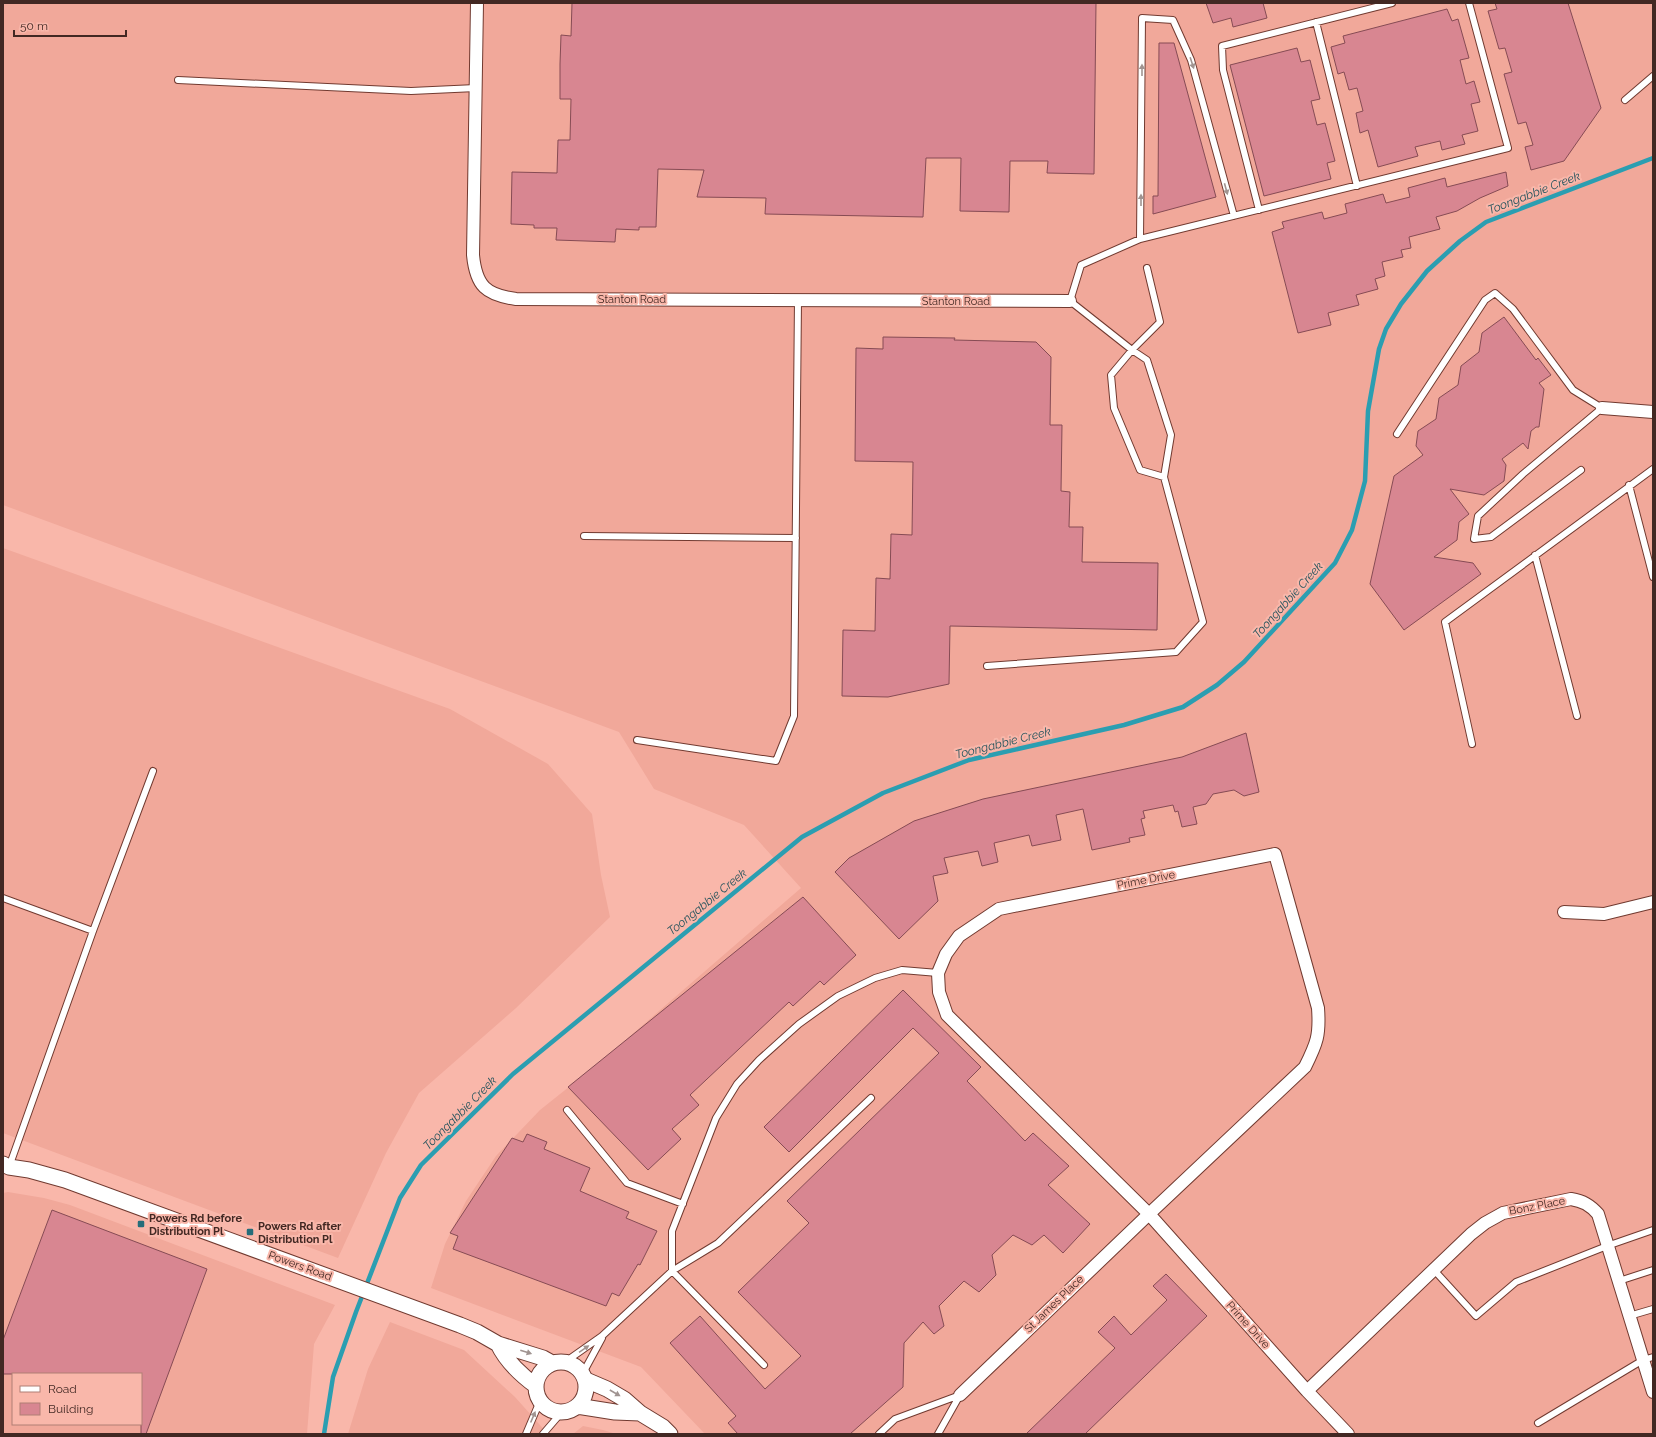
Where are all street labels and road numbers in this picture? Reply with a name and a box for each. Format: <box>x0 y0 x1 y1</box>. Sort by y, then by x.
street label: Stanton Road <box>598 293 666 306</box>
street label: Stanton Road <box>922 295 990 308</box>
street label: Prime Drive <box>1116 868 1177 892</box>
street label: Bonz Place <box>1508 1194 1567 1218</box>
street label: Powers Road <box>266 1248 334 1284</box>
street label: St James Place <box>1022 1272 1087 1335</box>
street label: Prime Drive <box>1224 1299 1273 1352</box>

